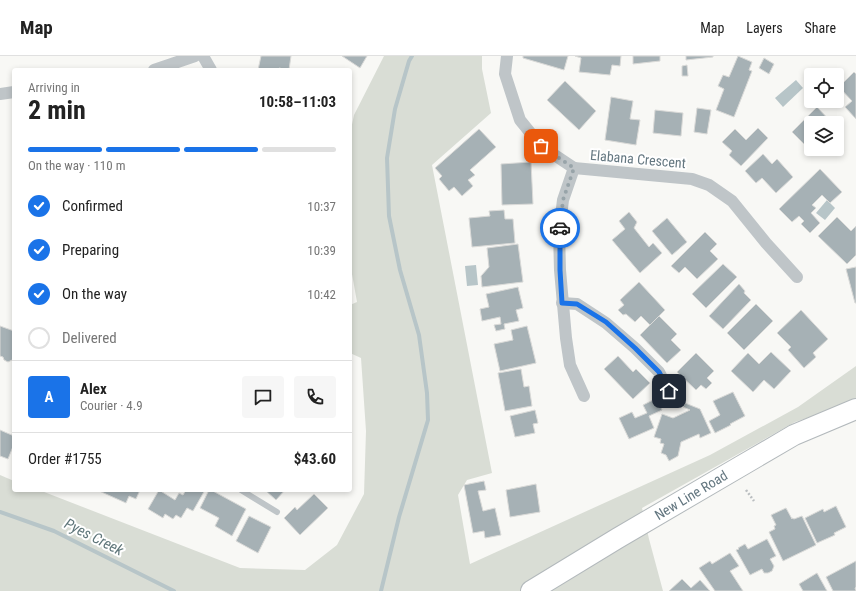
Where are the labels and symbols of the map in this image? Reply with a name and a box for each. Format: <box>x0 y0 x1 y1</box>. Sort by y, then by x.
pin <box>524 129 558 163</box>
street label: Elabana Crescent <box>589 147 687 171</box>
courier <box>540 208 580 248</box>
pin <box>652 374 686 408</box>
street label: New Line Road <box>652 467 730 523</box>
water label: Pyes Creek <box>62 515 127 560</box>

